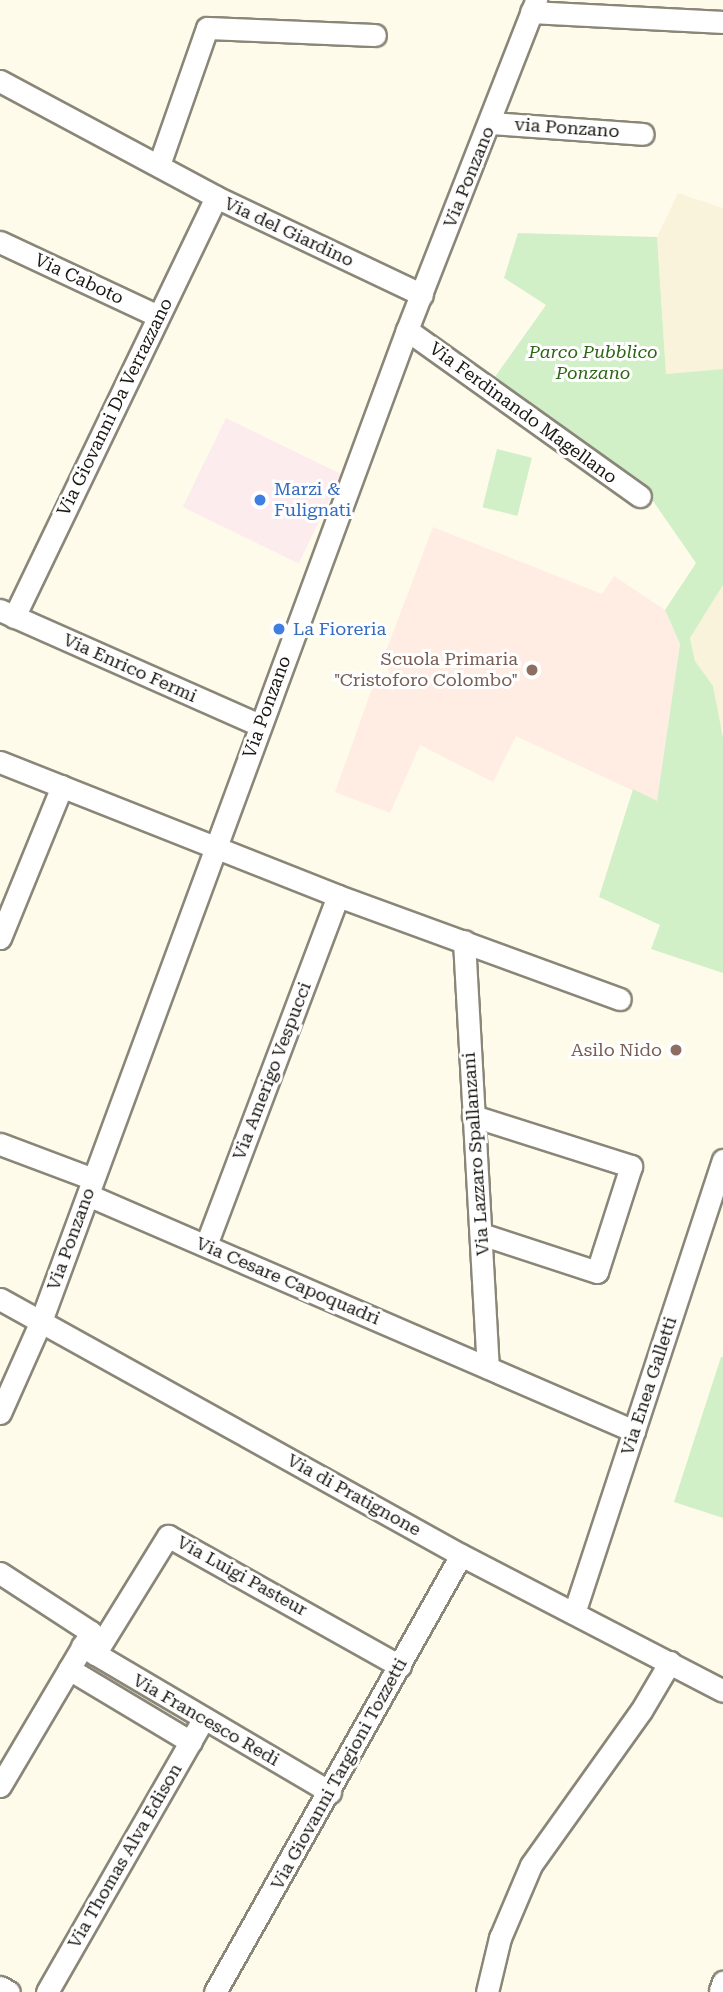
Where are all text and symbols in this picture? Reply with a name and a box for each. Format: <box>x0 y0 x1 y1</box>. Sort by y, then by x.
street label: via Ponzano <box>514 114 620 142</box>
street label: Via Ponzano <box>439 123 499 231</box>
street label: Via del Giardino <box>221 193 357 271</box>
street label: Via Caboto <box>31 249 127 309</box>
street label: Via Giovanni Da Verrazzano <box>53 294 177 520</box>
street label: Via Ferdinando Magellano <box>425 338 621 488</box>
park label: Parco Pubblico Ponzano <box>528 342 658 384</box>
place label: Marzi & Fulignati <box>274 479 351 522</box>
marker: Marzi & Fulignati <box>252 492 268 508</box>
place label: La Fioreria <box>293 618 386 640</box>
marker: La Fioreria <box>271 621 287 637</box>
street label: Via Enrico Fermi <box>60 629 200 707</box>
place label: Scuola Primaria "Cristoforo Colombo" <box>334 649 518 692</box>
street label: Via Ponzano <box>238 653 296 761</box>
marker: Scuola Primaria "Cristoforo Colombo" <box>524 662 540 678</box>
street label: Via Amerigo Vespucci <box>228 979 316 1163</box>
place label: Asilo Nido <box>571 1039 662 1061</box>
marker: Asilo Nido <box>668 1042 684 1058</box>
street label: Via Lazzaro Spallanzani <box>458 1052 494 1256</box>
street label: Via Ponzano <box>42 1185 100 1293</box>
street label: Via Cesare Capoquadri <box>193 1232 383 1330</box>
street label: Via Enea Galletti <box>616 1314 682 1458</box>
street label: Via di Pratignone <box>283 1449 425 1541</box>
street label: Via Luigi Pasteur <box>173 1531 311 1621</box>
street label: Via Giovanni Targioni Tozzetti <box>266 1655 412 1893</box>
street label: Via Francesco Redi <box>129 1669 283 1771</box>
street label: Via Thomas Alva Edison <box>63 1760 187 1952</box>

